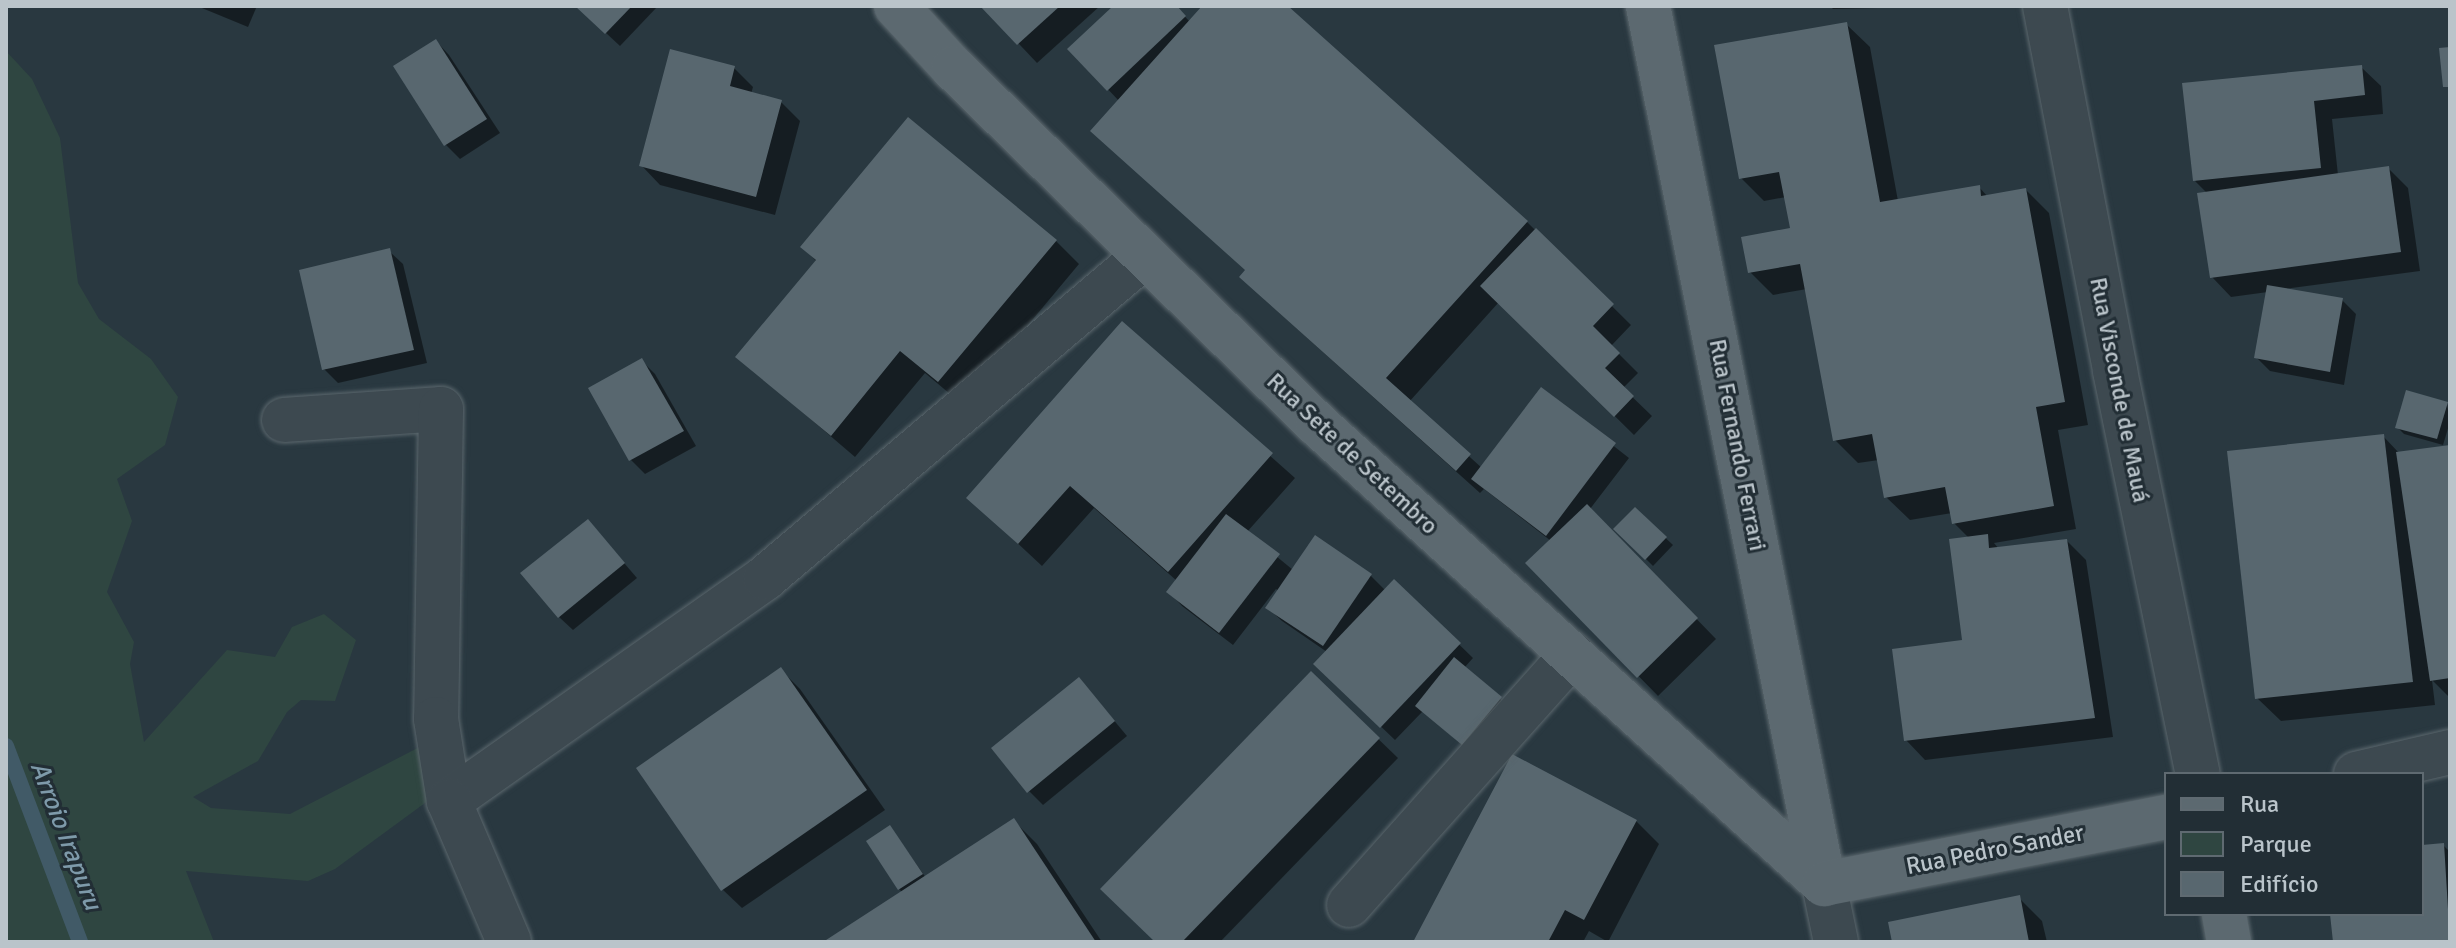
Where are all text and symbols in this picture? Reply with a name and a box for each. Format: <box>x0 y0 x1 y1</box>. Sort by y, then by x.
street label: Rua Visconde de Mauá <box>2083 275 2155 505</box>
street label: Rua Fernando Ferrari <box>1702 337 1772 553</box>
street label: Rua Sete de Setembro <box>1260 367 1444 541</box>
water label: Arroio Irapuru <box>22 757 108 915</box>
legend <box>2164 772 2424 916</box>
text: Rua <box>2240 789 2279 819</box>
street label: Rua Pedro Sander <box>1904 819 2086 881</box>
text: Parque <box>2240 829 2312 859</box>
text: Edifício <box>2240 869 2318 899</box>

